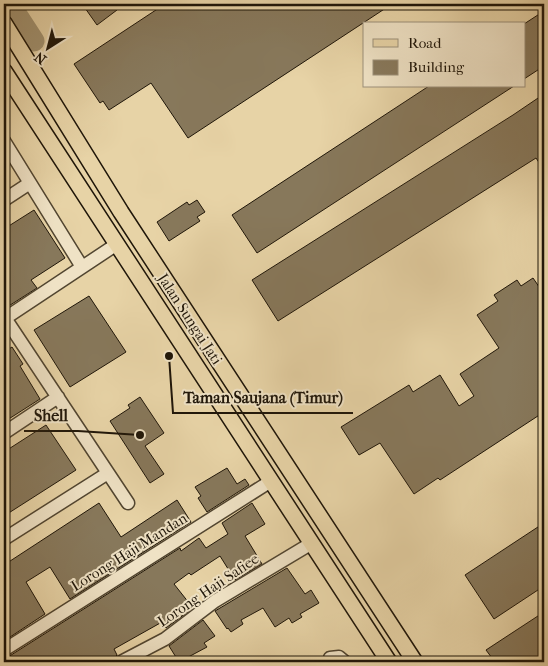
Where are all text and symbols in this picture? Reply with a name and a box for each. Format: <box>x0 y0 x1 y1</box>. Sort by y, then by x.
north arrow <box>22 22 72 72</box>
legend <box>363 22 526 88</box>
text: Road <box>408 34 442 52</box>
text: N <box>31 48 50 68</box>
text: Building <box>408 58 465 76</box>
street label: Jalan Sungai Jati <box>153 269 226 368</box>
callout: Taman Saujana (Timur) <box>173 382 353 413</box>
text: Taman Saujana (Timur) <box>182 388 343 408</box>
callout: Shell <box>24 400 78 431</box>
text: Shell <box>34 406 69 425</box>
street label: Lorong Haji Mandan <box>68 509 191 595</box>
street label: Lorong Haji Safiee <box>154 549 263 631</box>

